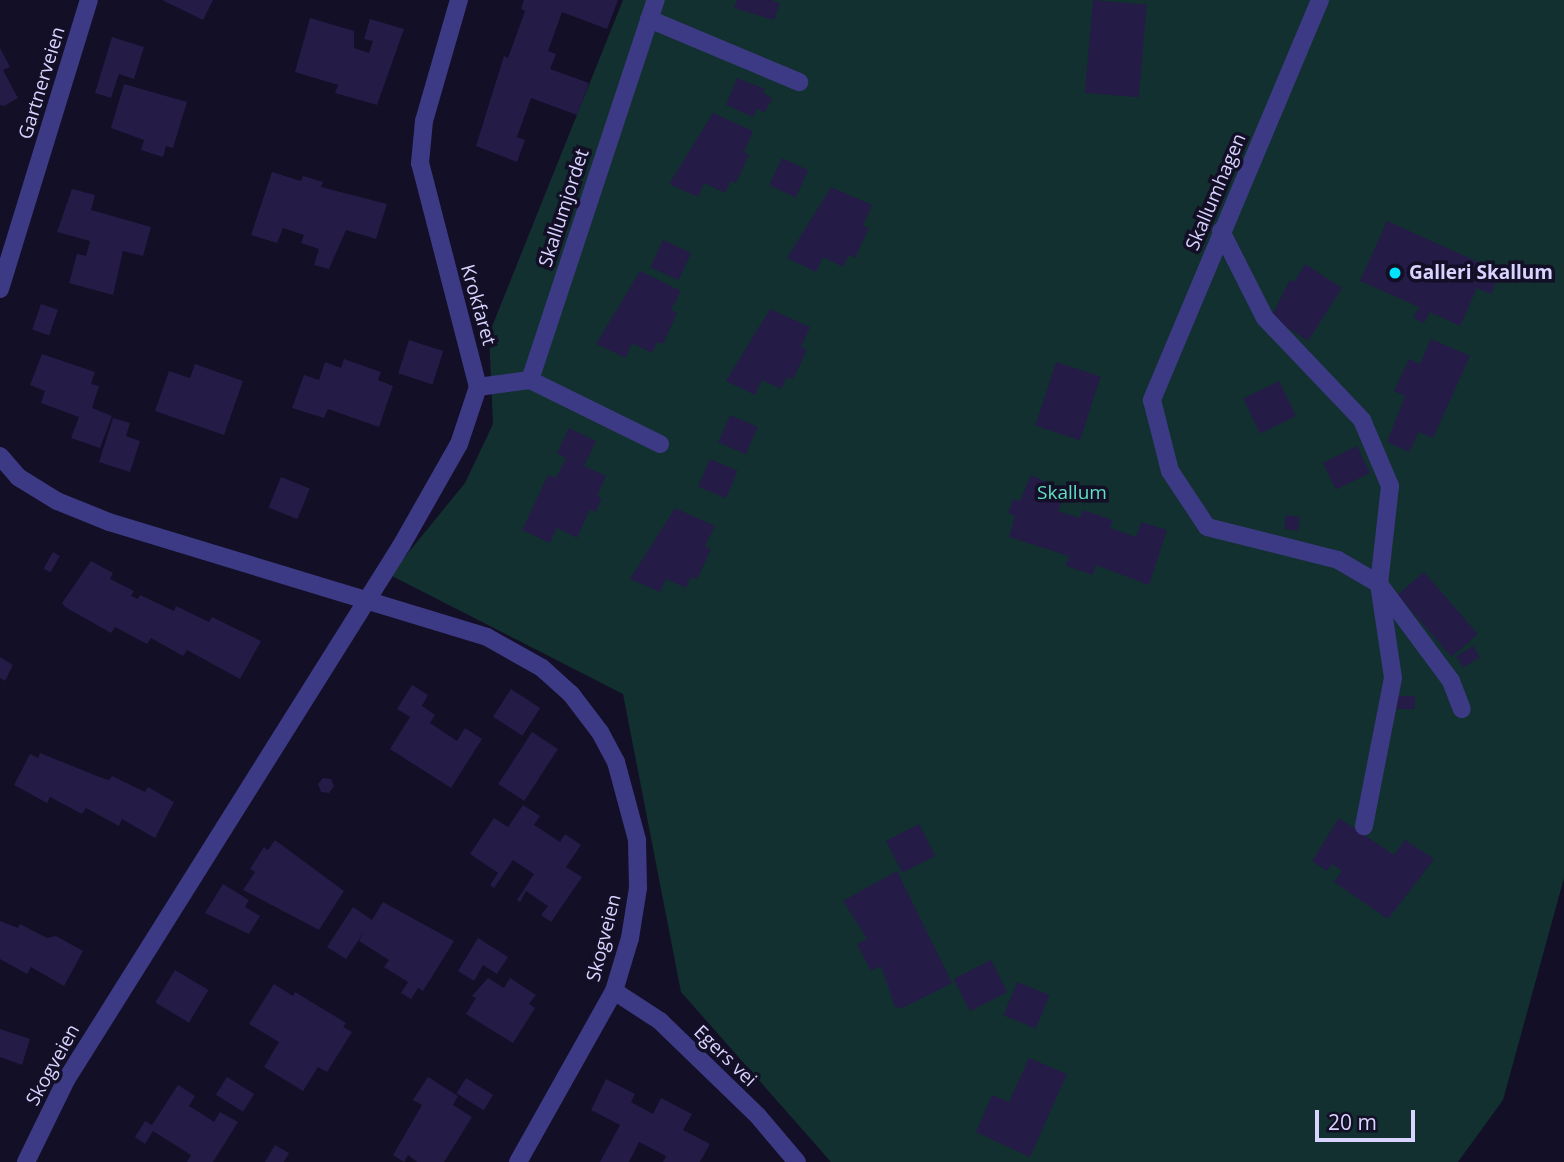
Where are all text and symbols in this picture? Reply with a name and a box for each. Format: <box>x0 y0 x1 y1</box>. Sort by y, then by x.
street label: Gartnerveien <box>14 24 70 142</box>
street label: Skallumhagen <box>1181 130 1251 254</box>
street label: Skallumjordet <box>534 146 594 270</box>
street label: Krokfaret <box>456 262 500 348</box>
place label: Galleri Skallum <box>1409 262 1553 284</box>
marker: Galleri Skallum <box>1387 265 1403 281</box>
park label: Skallum <box>1037 482 1107 504</box>
street label: Skogveien <box>582 892 626 984</box>
street label: Skogveien <box>21 1020 85 1110</box>
street label: Egers vei <box>689 1021 761 1091</box>
scale bar <box>1319 1096 1419 1140</box>
text: 20 m <box>1328 1108 1377 1136</box>

